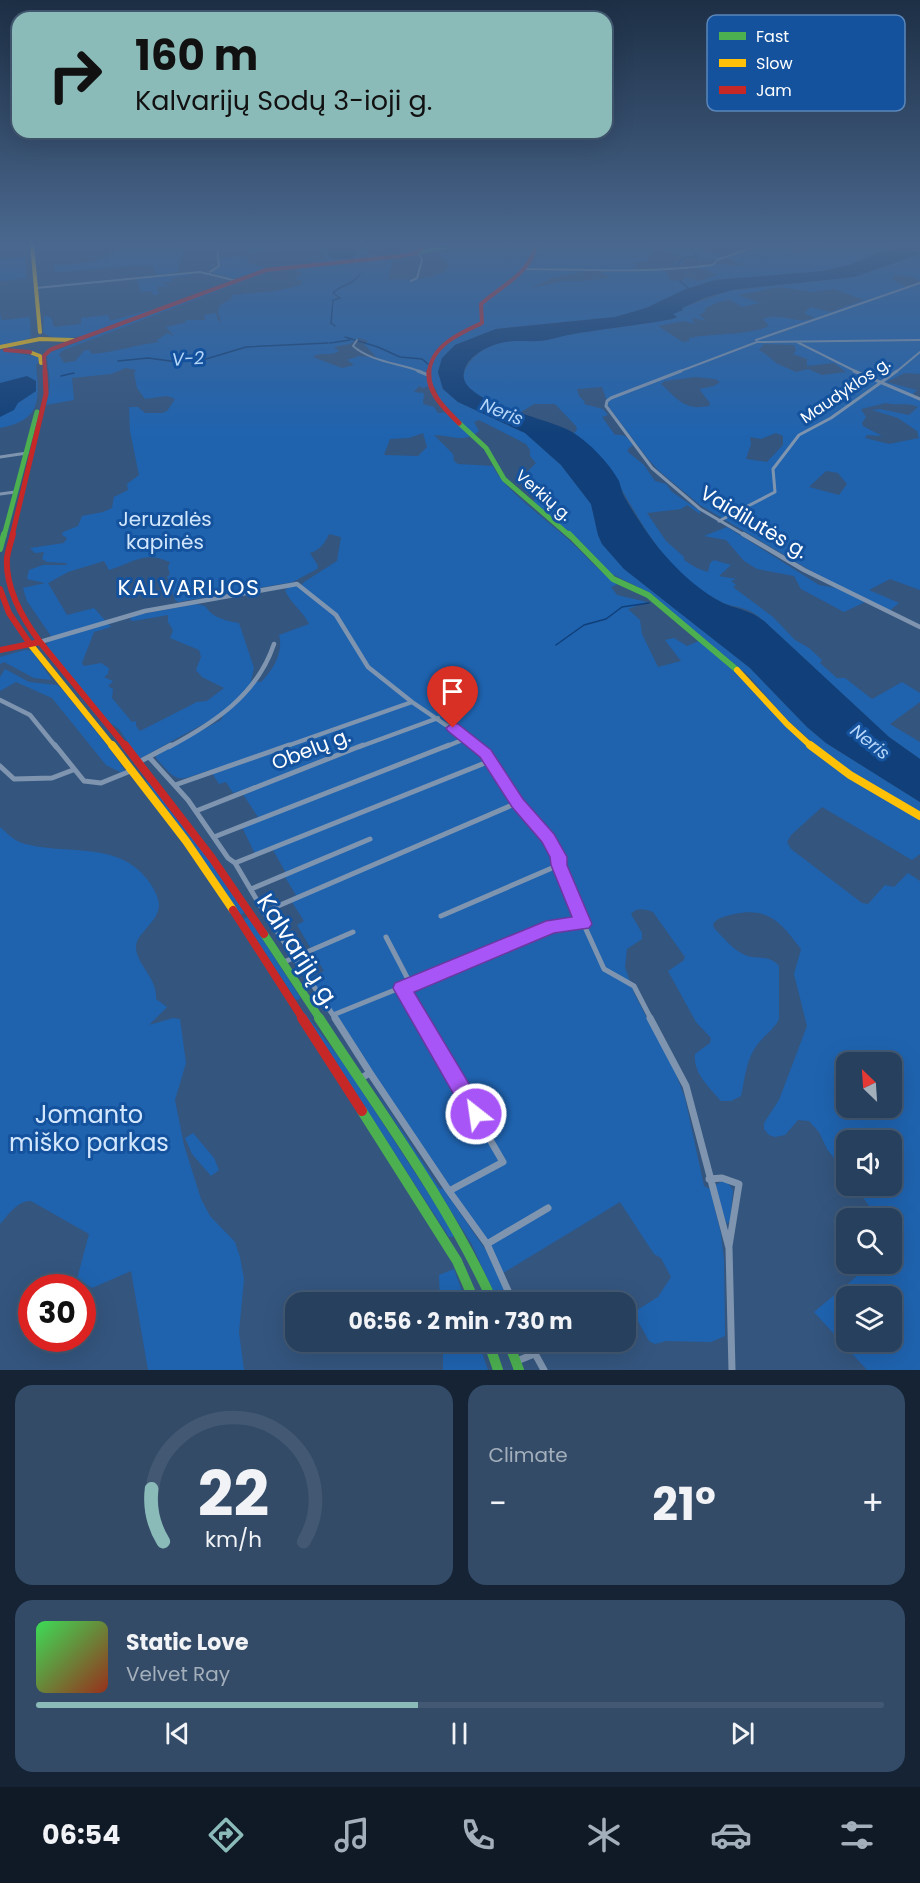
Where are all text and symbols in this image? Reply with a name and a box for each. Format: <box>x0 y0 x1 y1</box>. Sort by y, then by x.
legend <box>707 15 905 111</box>
text: Fast <box>756 25 789 48</box>
text: 160 m <box>135 26 258 85</box>
icon: right <box>36 36 114 114</box>
text: Slow <box>756 52 793 75</box>
text: Jam <box>756 79 792 102</box>
text: Kalvarijų Sodų 3-ioji g. <box>135 82 432 119</box>
water label: V-2 <box>171 345 206 372</box>
street label: Maudyklos g. <box>796 352 895 429</box>
water label: Neris <box>477 392 527 431</box>
street label: Verkių g. <box>511 465 577 526</box>
street label: Vaidilutės g. <box>695 479 813 565</box>
park label: Jeruzalės kapinės <box>118 505 212 556</box>
district label: KALVARIJOS <box>118 572 260 603</box>
pin <box>427 666 478 728</box>
icon: arrive <box>436 675 469 708</box>
water label: Neris <box>845 718 895 765</box>
street label: Obelų g. <box>268 721 354 777</box>
street label: Kalvarijų g. <box>249 887 348 1014</box>
north arrow <box>836 1052 902 1118</box>
map controls <box>836 1052 902 1352</box>
position arrow <box>444 1082 508 1146</box>
park label: Jomanto miško parkas <box>9 1098 169 1159</box>
button: sound <box>836 1130 902 1196</box>
button: search <box>836 1208 902 1274</box>
speed limit sign: 30 <box>18 1274 96 1352</box>
button: layers <box>836 1286 902 1352</box>
text: 06:56 · 2 min · 730 m <box>349 1306 572 1337</box>
text: Climate <box>489 1441 568 1469</box>
text: 22 <box>198 1450 269 1538</box>
text: 21° <box>652 1473 716 1536</box>
text: − <box>489 1480 507 1527</box>
text: + <box>861 1480 884 1527</box>
text: km/h <box>205 1524 262 1555</box>
text: Static Love <box>126 1627 249 1658</box>
text: Velvet Ray <box>126 1660 230 1688</box>
icon: previous <box>161 1717 194 1750</box>
icon: pause <box>443 1717 476 1750</box>
icon: next <box>726 1717 759 1750</box>
icon: directions <box>205 1814 247 1856</box>
icon: music <box>331 1814 373 1856</box>
icon: phone <box>457 1814 499 1856</box>
icon: climate <box>583 1814 625 1856</box>
icon: car <box>710 1814 752 1856</box>
icon: filters <box>836 1814 878 1856</box>
text: 06:54 <box>42 1816 120 1853</box>

